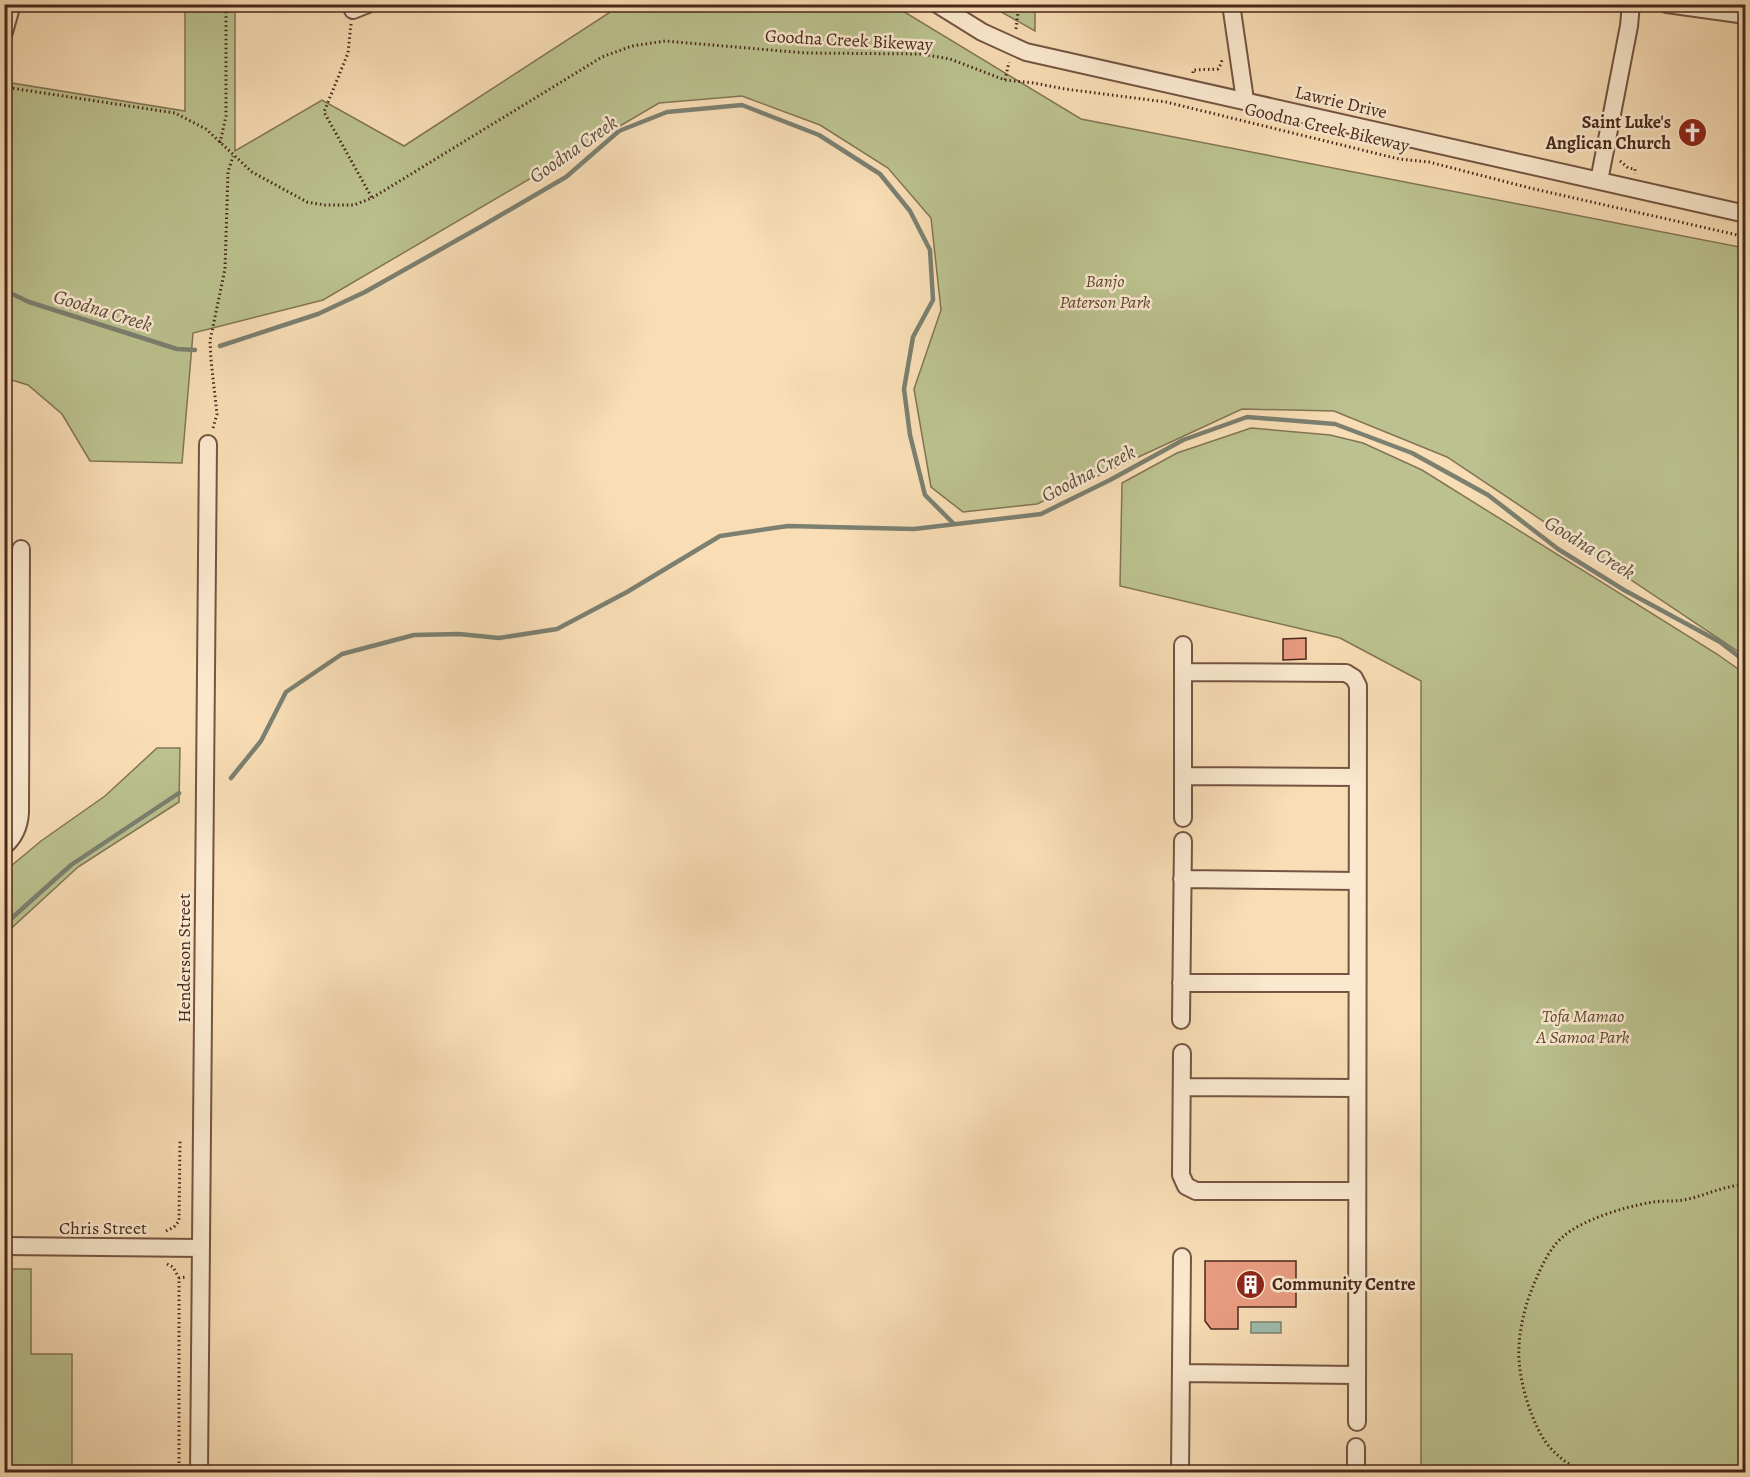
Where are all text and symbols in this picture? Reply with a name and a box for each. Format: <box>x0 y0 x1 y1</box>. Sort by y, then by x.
street label: Goodna Creek Bikeway <box>764 24 935 56</box>
street label: Lawrie Drive <box>1293 80 1389 124</box>
street label: Goodna Creek Bikeway <box>1242 96 1413 158</box>
water label: Goodna Creek <box>524 109 623 190</box>
place label: Saint Luke's Anglican Church <box>1545 110 1671 155</box>
church icon: Saint Luke's Anglican Church <box>1676 116 1708 148</box>
park label: Banjo Paterson Park <box>1059 269 1151 314</box>
water label: Goodna Creek <box>50 283 156 338</box>
water label: Goodna Creek <box>1037 438 1140 509</box>
water label: Goodna Creek <box>1539 509 1640 586</box>
street label: Henderson Street <box>172 893 196 1023</box>
park label: Tofa Mamao A Samoa Park <box>1535 1004 1630 1049</box>
street label: Chris Street <box>59 1216 147 1240</box>
building icon: Community Centre <box>1235 1268 1267 1300</box>
place label: Community Centre <box>1272 1272 1416 1296</box>

